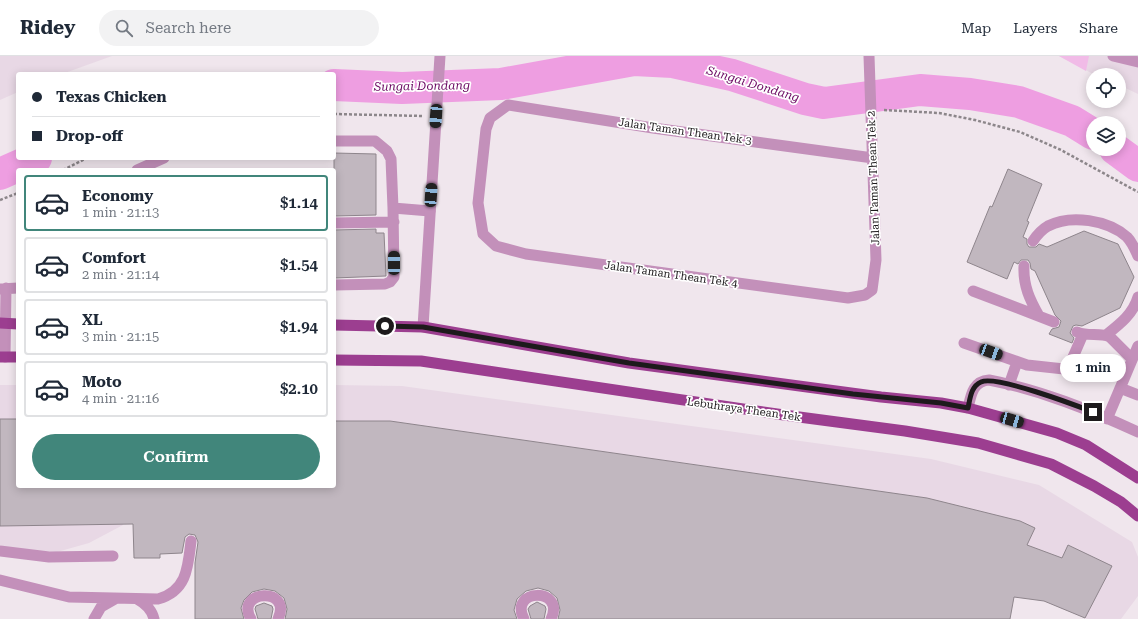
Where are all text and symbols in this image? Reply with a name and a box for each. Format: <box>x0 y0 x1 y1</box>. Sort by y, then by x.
search box <box>99 10 379 46</box>
text: Ridey <box>20 16 75 39</box>
icon: search <box>113 17 135 39</box>
text: Search here <box>145 19 231 37</box>
text: Map <box>961 20 991 36</box>
text: Layers <box>1013 20 1057 36</box>
text: Share <box>1079 20 1118 36</box>
water label: Sungai Dondang <box>704 63 801 105</box>
map controls <box>1086 68 1126 156</box>
button: locate <box>1086 68 1126 108</box>
water label: Sungai Dondang <box>373 78 470 94</box>
text: Texas Chicken <box>56 88 167 106</box>
car <box>429 104 443 128</box>
street label: Jalan Taman Thean Tek 2 <box>865 111 882 245</box>
street label: Jalan Taman Thean Tek 3 <box>617 116 752 147</box>
button: layers <box>1086 116 1126 156</box>
text: Drop-off <box>56 127 123 145</box>
car <box>424 183 438 207</box>
icon: car <box>34 185 70 221</box>
text: Economy <box>82 187 153 205</box>
text: $1.14 <box>280 194 318 212</box>
text: 1 min · 21:13 <box>82 205 159 220</box>
icon: car <box>34 247 70 283</box>
text: Comfort <box>82 249 146 267</box>
car <box>388 251 400 275</box>
text: $1.54 <box>280 256 318 274</box>
street label: Jalan Taman Thean Tek 4 <box>603 259 739 290</box>
text: 2 min · 21:14 <box>82 267 159 282</box>
icon: car <box>34 309 70 345</box>
text: XL <box>82 311 103 329</box>
route start <box>376 317 394 335</box>
text: $1.94 <box>280 318 318 336</box>
text: 3 min · 21:15 <box>82 329 159 344</box>
car <box>978 342 1004 362</box>
callout: 1 min <box>1060 354 1126 382</box>
text: 1 min <box>1075 360 1111 375</box>
icon: car <box>34 371 70 407</box>
text: Moto <box>82 373 122 391</box>
text: $2.10 <box>280 380 318 398</box>
text: 4 min · 21:16 <box>82 391 159 406</box>
street label: Lebuhraya Thean Tek <box>686 395 802 424</box>
route end <box>1084 403 1102 421</box>
car <box>999 411 1025 429</box>
button: Confirm <box>32 434 320 480</box>

